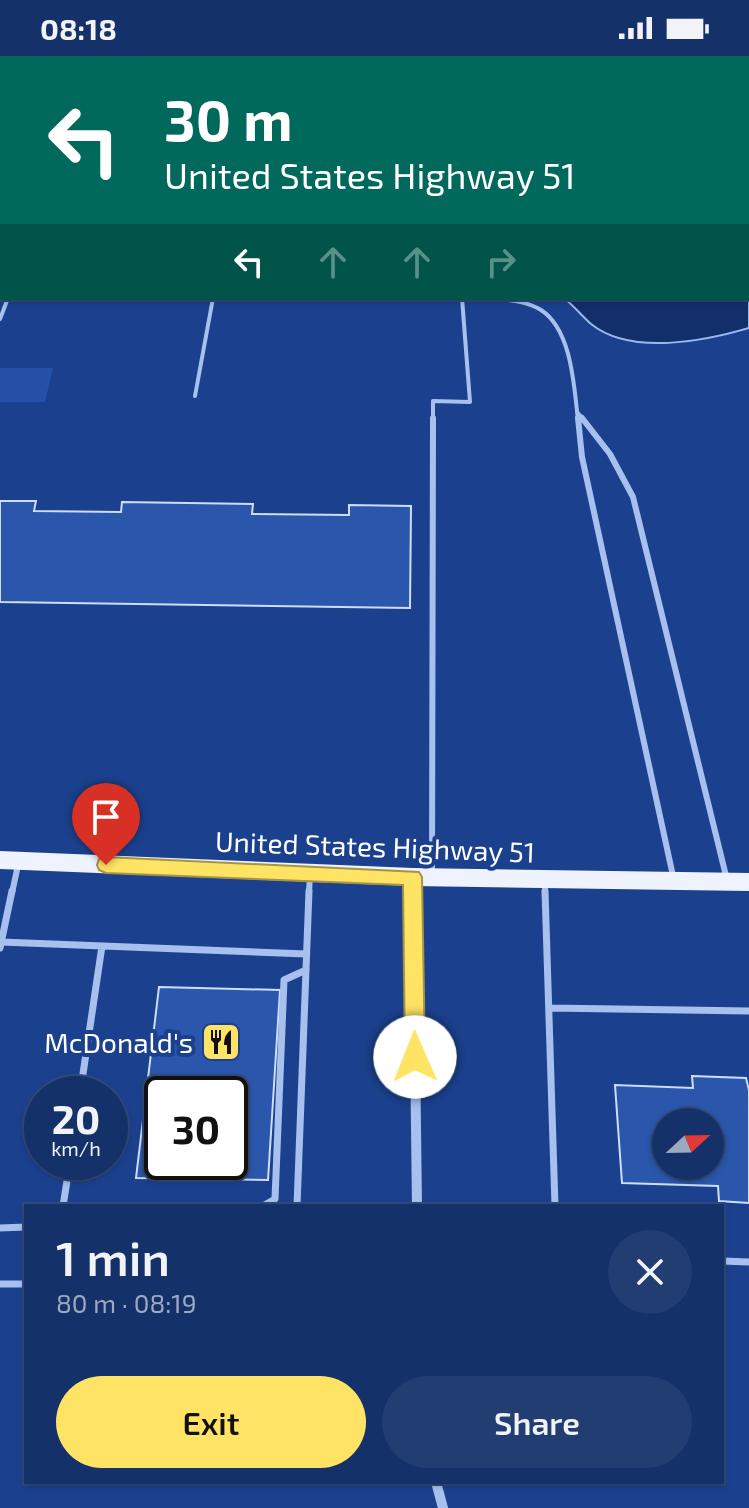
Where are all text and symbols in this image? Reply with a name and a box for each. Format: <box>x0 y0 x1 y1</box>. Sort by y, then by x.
text: 08:18 <box>40 10 117 46</box>
text: 30 m <box>164 85 293 152</box>
icon: left <box>32 88 136 192</box>
text: United States Highway 51 <box>164 153 576 196</box>
icon: left <box>227 240 271 284</box>
icon: ahead <box>311 240 355 284</box>
icon: ahead <box>395 240 439 284</box>
icon: right <box>479 240 523 284</box>
pin <box>72 783 140 865</box>
icon: arrive <box>84 795 128 839</box>
street label: United States Highway 51 <box>214 823 536 869</box>
position arrow <box>373 1015 457 1099</box>
restaurant icon: McDonald's <box>200 1021 242 1063</box>
place label: McDonald's <box>44 1025 193 1059</box>
speed limit sign: 30 <box>144 1076 248 1180</box>
text: 20 <box>52 1094 100 1142</box>
north arrow <box>652 1108 724 1180</box>
map controls <box>652 1108 724 1180</box>
text: km/h <box>51 1136 101 1160</box>
text: 1 min <box>56 1228 170 1286</box>
button: close <box>608 1230 692 1314</box>
text: 80 m · 08:19 <box>56 1287 197 1318</box>
button: Exit <box>56 1376 366 1468</box>
button: Share <box>382 1376 692 1468</box>

